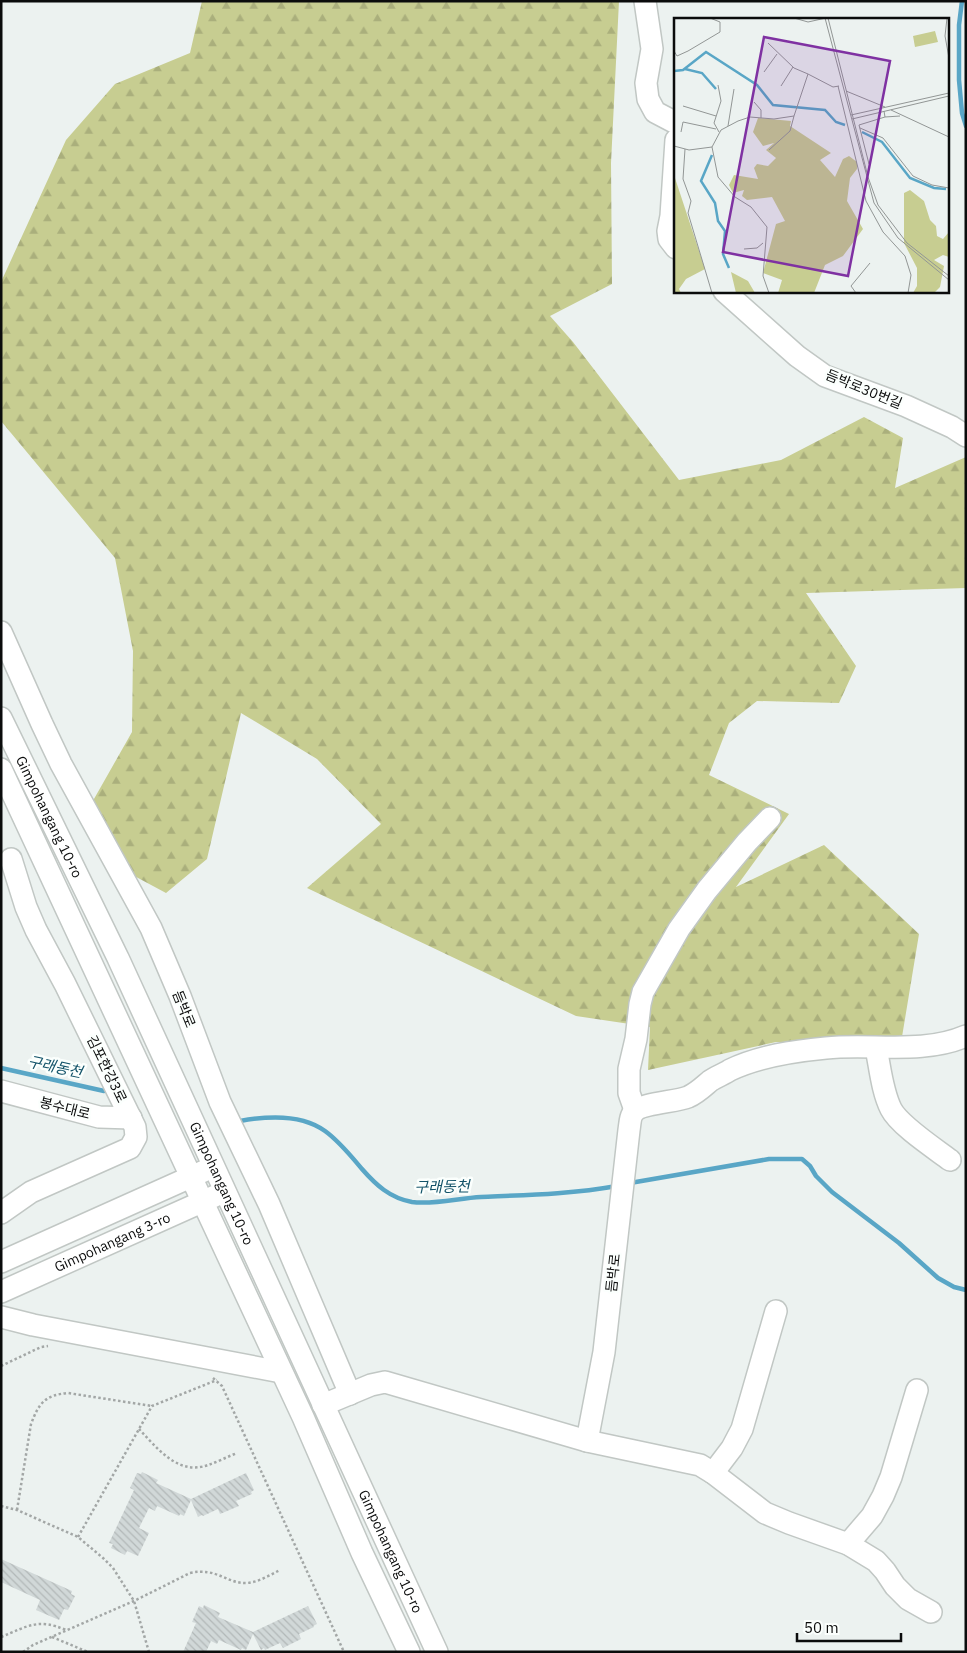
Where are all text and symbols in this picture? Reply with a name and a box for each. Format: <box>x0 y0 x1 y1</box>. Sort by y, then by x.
inset map <box>674 18 950 292</box>
street label: 듬박로30번길 <box>823 365 905 413</box>
street label: Gimpohangang 10-ro <box>12 753 87 881</box>
street label: 듬박로 <box>168 988 200 1030</box>
street label: 김포한강3로 <box>83 1032 131 1106</box>
water label: 구래동천 <box>26 1051 86 1082</box>
street label: 봉수대로 <box>38 1093 92 1123</box>
street label: Gimpohangang 10-ro <box>185 1119 258 1248</box>
water label: 구래동천 <box>414 1176 472 1196</box>
street label: Gimpohangang 3-ro <box>51 1208 173 1276</box>
street label: 듬박로 <box>602 1253 624 1293</box>
street label: Gimpohangang 10-ro <box>355 1487 427 1616</box>
scale bar <box>797 1610 901 1642</box>
text: 50 m <box>804 1618 839 1637</box>

